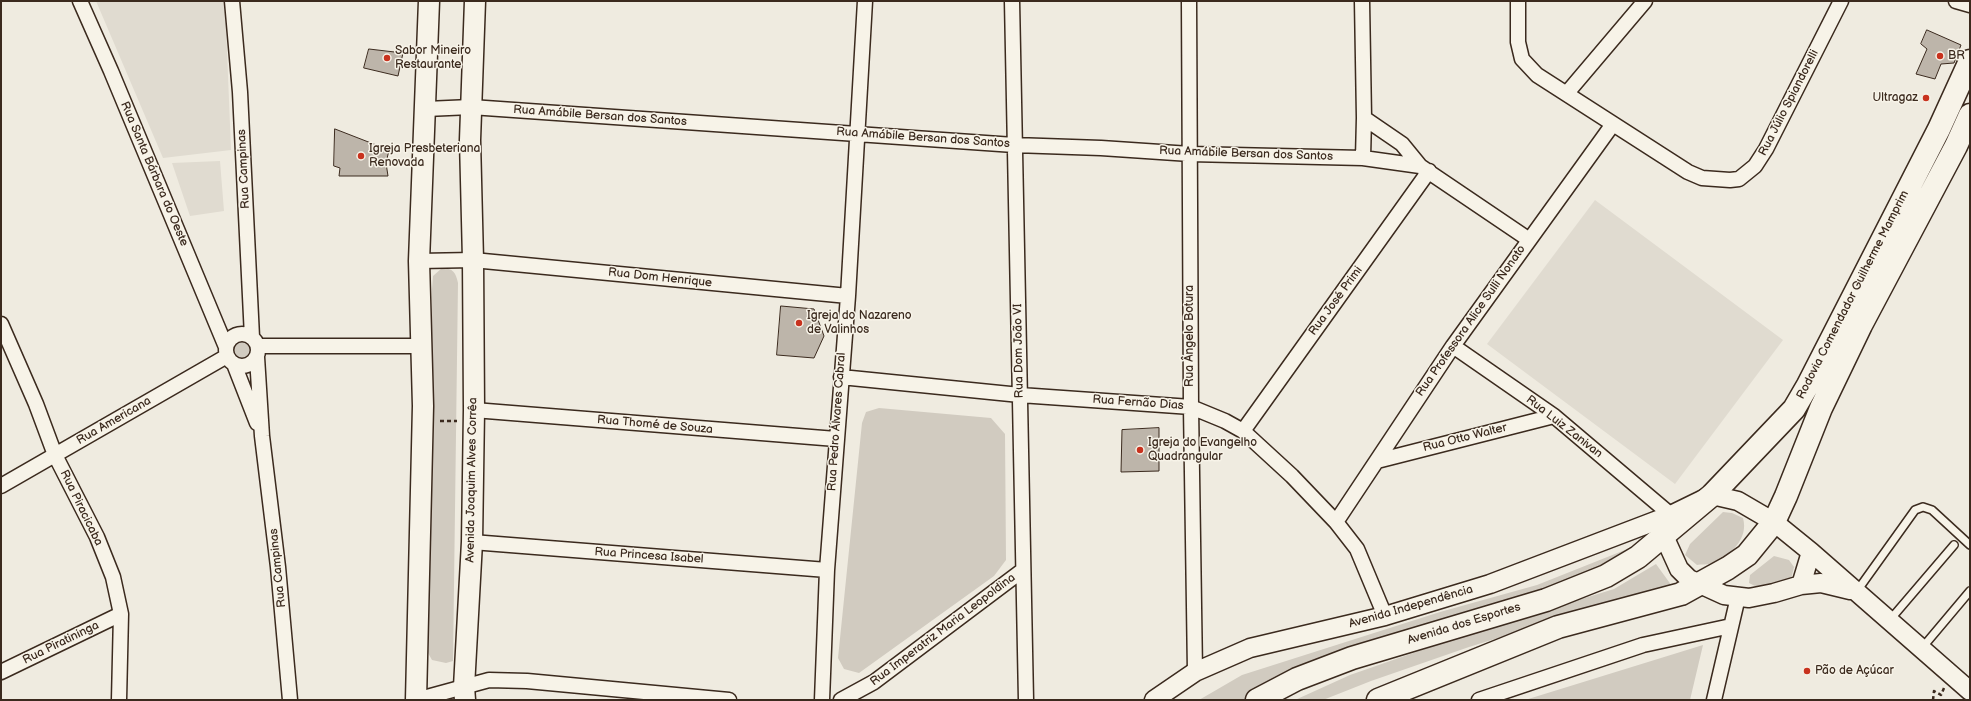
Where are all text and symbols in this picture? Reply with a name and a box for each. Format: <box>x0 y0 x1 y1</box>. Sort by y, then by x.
place label: Sabor Mineiro Restaurante <box>395 44 471 72</box>
street label: Rua Júlio Spiandorelli <box>1756 47 1822 159</box>
place label: BR <box>1948 49 1965 63</box>
marker: BR <box>1935 51 1945 61</box>
marker: Sabor Mineiro Restaurante <box>382 53 392 63</box>
place label: Ultragaz <box>1872 91 1918 105</box>
marker: Ultragaz <box>1921 93 1931 103</box>
street label: Rua Santa Bárbara do Oeste <box>117 99 191 249</box>
street label: Rua Amábile Bersan dos Santos <box>513 103 687 129</box>
street label: Rua Amábile Bersan dos Santos <box>836 125 1010 151</box>
street label: Rua Campinas <box>235 129 253 209</box>
place label: Igreja Presbeteriana Renovada <box>369 142 480 170</box>
street label: Rua Amábile Bersan dos Santos <box>1159 144 1333 164</box>
marker: Igreja Presbeteriana Renovada <box>356 151 366 161</box>
street label: Rodovia Comendador Guilherme Mamprim <box>1794 188 1912 402</box>
street label: Rua Professora Alice Sulli Nonato <box>1413 243 1529 399</box>
street label: Rua José Primi <box>1306 264 1366 338</box>
street label: Rua Dom Henrique <box>607 265 713 291</box>
street label: Rua Ângelo Botura <box>1183 285 1197 387</box>
street label: Rua Dom João VI <box>1011 304 1027 398</box>
place label: Igreja do Nazareno de Valinhos <box>807 309 912 337</box>
marker: Igreja do Nazareno de Valinhos <box>794 318 804 328</box>
street label: Rua Pedro Álvares Cabral <box>825 352 849 492</box>
street label: Rua Fernão Dias <box>1092 393 1184 413</box>
street label: Rua Luiz Zanivan <box>1523 393 1605 461</box>
street label: Rua Americana <box>74 394 154 448</box>
street label: Avenida Joaquim Alves Corrêa <box>463 397 481 563</box>
street label: Rua Thomé de Souza <box>596 413 714 437</box>
street label: Rua Otto Walter <box>1422 421 1508 455</box>
place label: Igreja do Evangelho Quadrangular <box>1148 436 1257 464</box>
marker: Igreja do Evangelho Quadrangular <box>1135 445 1145 455</box>
street label: Rua Piracicaba <box>56 468 106 548</box>
street label: Rua Campinas <box>267 528 289 608</box>
street label: Rua Princesa Isabel <box>594 545 704 567</box>
street label: Rua Imperatriz Maria Leopoldina <box>868 571 1018 689</box>
street label: Avenida Independência <box>1347 582 1475 632</box>
street label: Avenida dos Esportes <box>1406 600 1522 648</box>
street label: Rua Piratininga <box>21 618 101 668</box>
place label: Pão de Açúcar <box>1815 664 1894 678</box>
marker: Pão de Açúcar <box>1802 666 1812 676</box>

